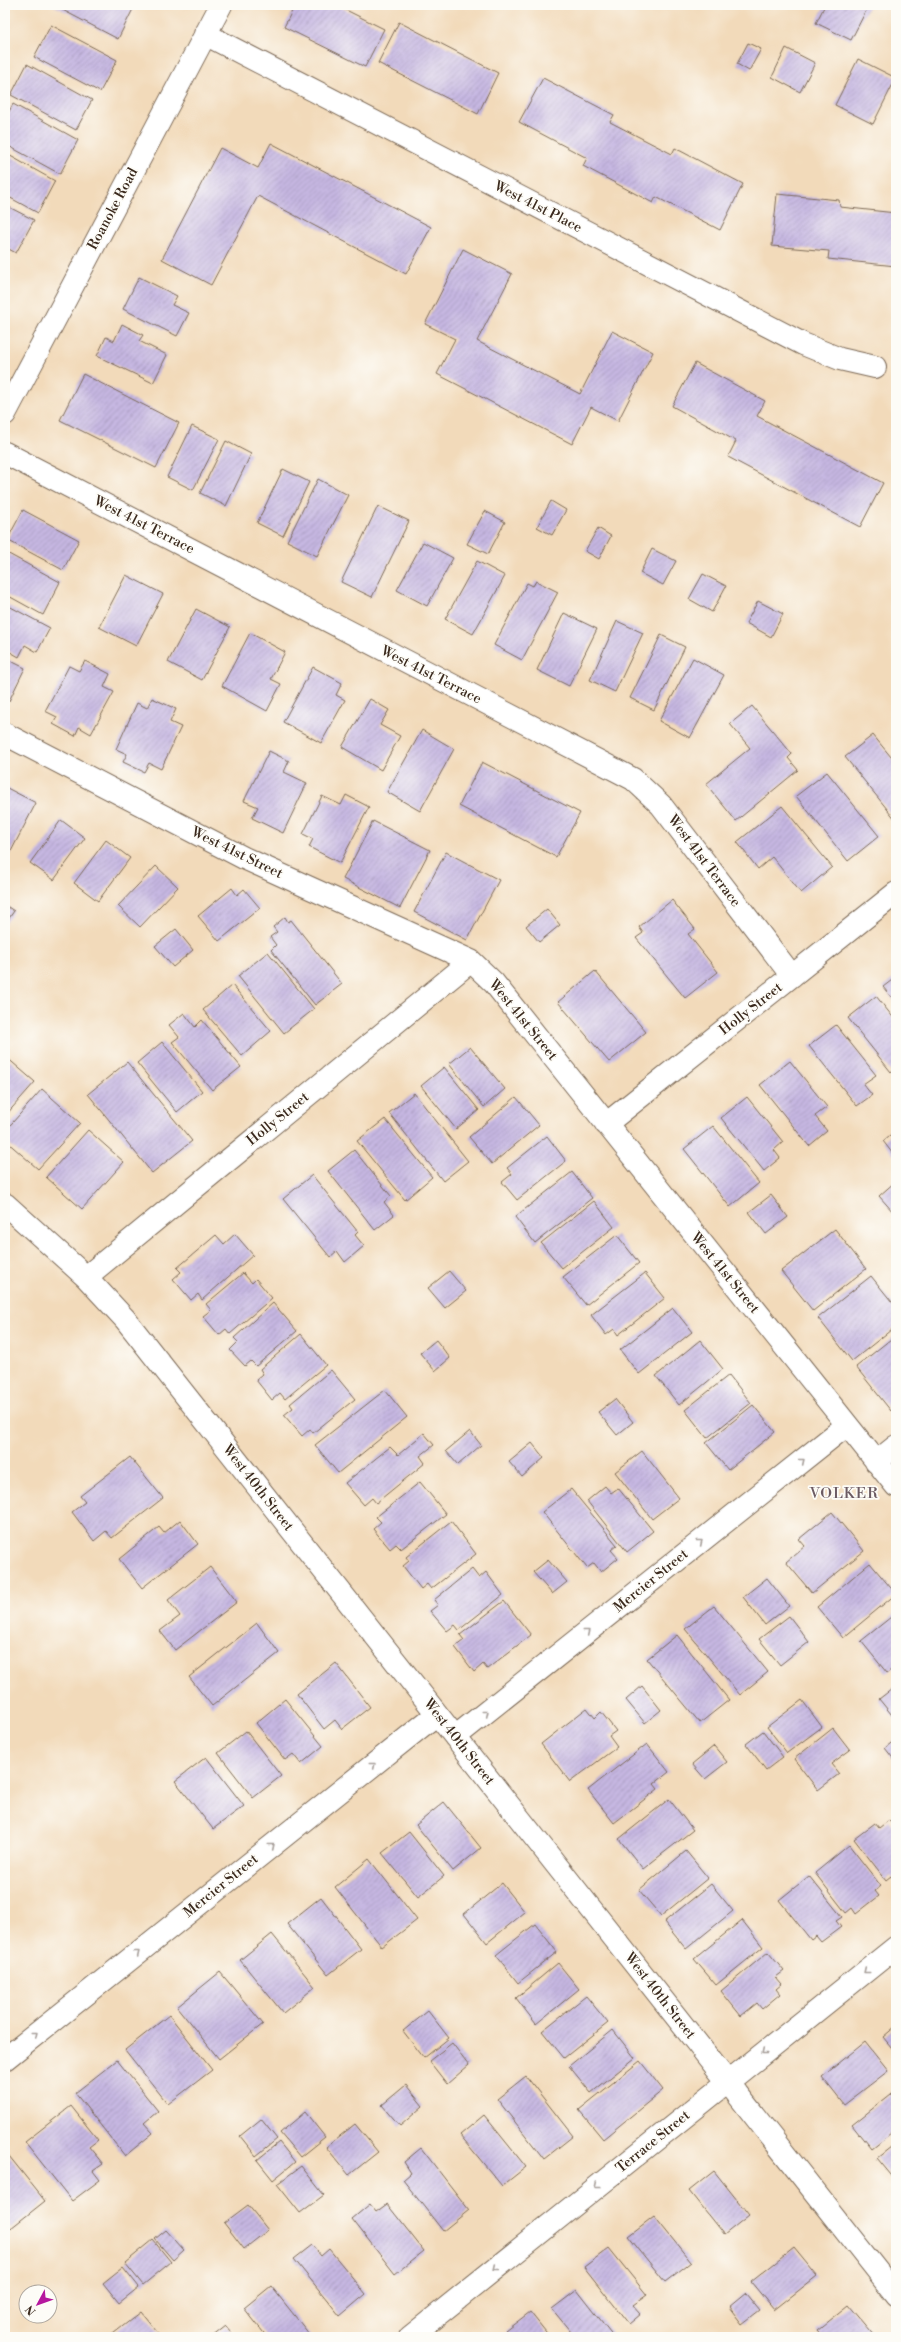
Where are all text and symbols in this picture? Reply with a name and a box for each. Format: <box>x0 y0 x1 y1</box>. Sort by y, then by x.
street label: Roanoke Road <box>84 165 142 253</box>
street label: West 41st Place <box>490 177 585 237</box>
street label: West 41st Terrace <box>90 491 197 558</box>
street label: West 41st Terrace <box>377 641 484 708</box>
street label: West 41st Terrace <box>663 811 744 911</box>
street label: West 41st Street <box>187 823 286 883</box>
street label: West 41st Street <box>484 975 561 1064</box>
street label: Holly Street <box>716 979 786 1039</box>
street label: Holly Street <box>243 1088 313 1150</box>
street label: West 41st Street <box>686 1228 763 1317</box>
street label: West 40th Street <box>218 1440 297 1535</box>
one-way arrow <box>797 1459 804 1466</box>
district label: VOLKER <box>808 1484 879 1503</box>
one-way arrow <box>695 1540 702 1547</box>
street label: Mercier Street <box>610 1545 692 1617</box>
one-way arrow <box>583 1630 590 1637</box>
street label: West 40th Street <box>419 1694 498 1789</box>
one-way arrow <box>481 1711 488 1718</box>
one-way arrow <box>369 1763 376 1770</box>
one-way arrow <box>267 1844 274 1851</box>
street label: Mercier Street <box>180 1850 262 1922</box>
street label: West 40th Street <box>620 1948 699 2043</box>
one-way arrow <box>133 1951 140 1958</box>
one-way arrow <box>863 1966 870 1973</box>
one-way arrow <box>31 2032 38 2039</box>
one-way arrow <box>762 2048 769 2055</box>
street label: Terrace Street <box>612 2107 694 2177</box>
one-way arrow <box>595 2182 602 2189</box>
one-way arrow <box>493 2263 501 2270</box>
north arrow <box>18 2284 58 2324</box>
text: N <box>23 2302 39 2318</box>

